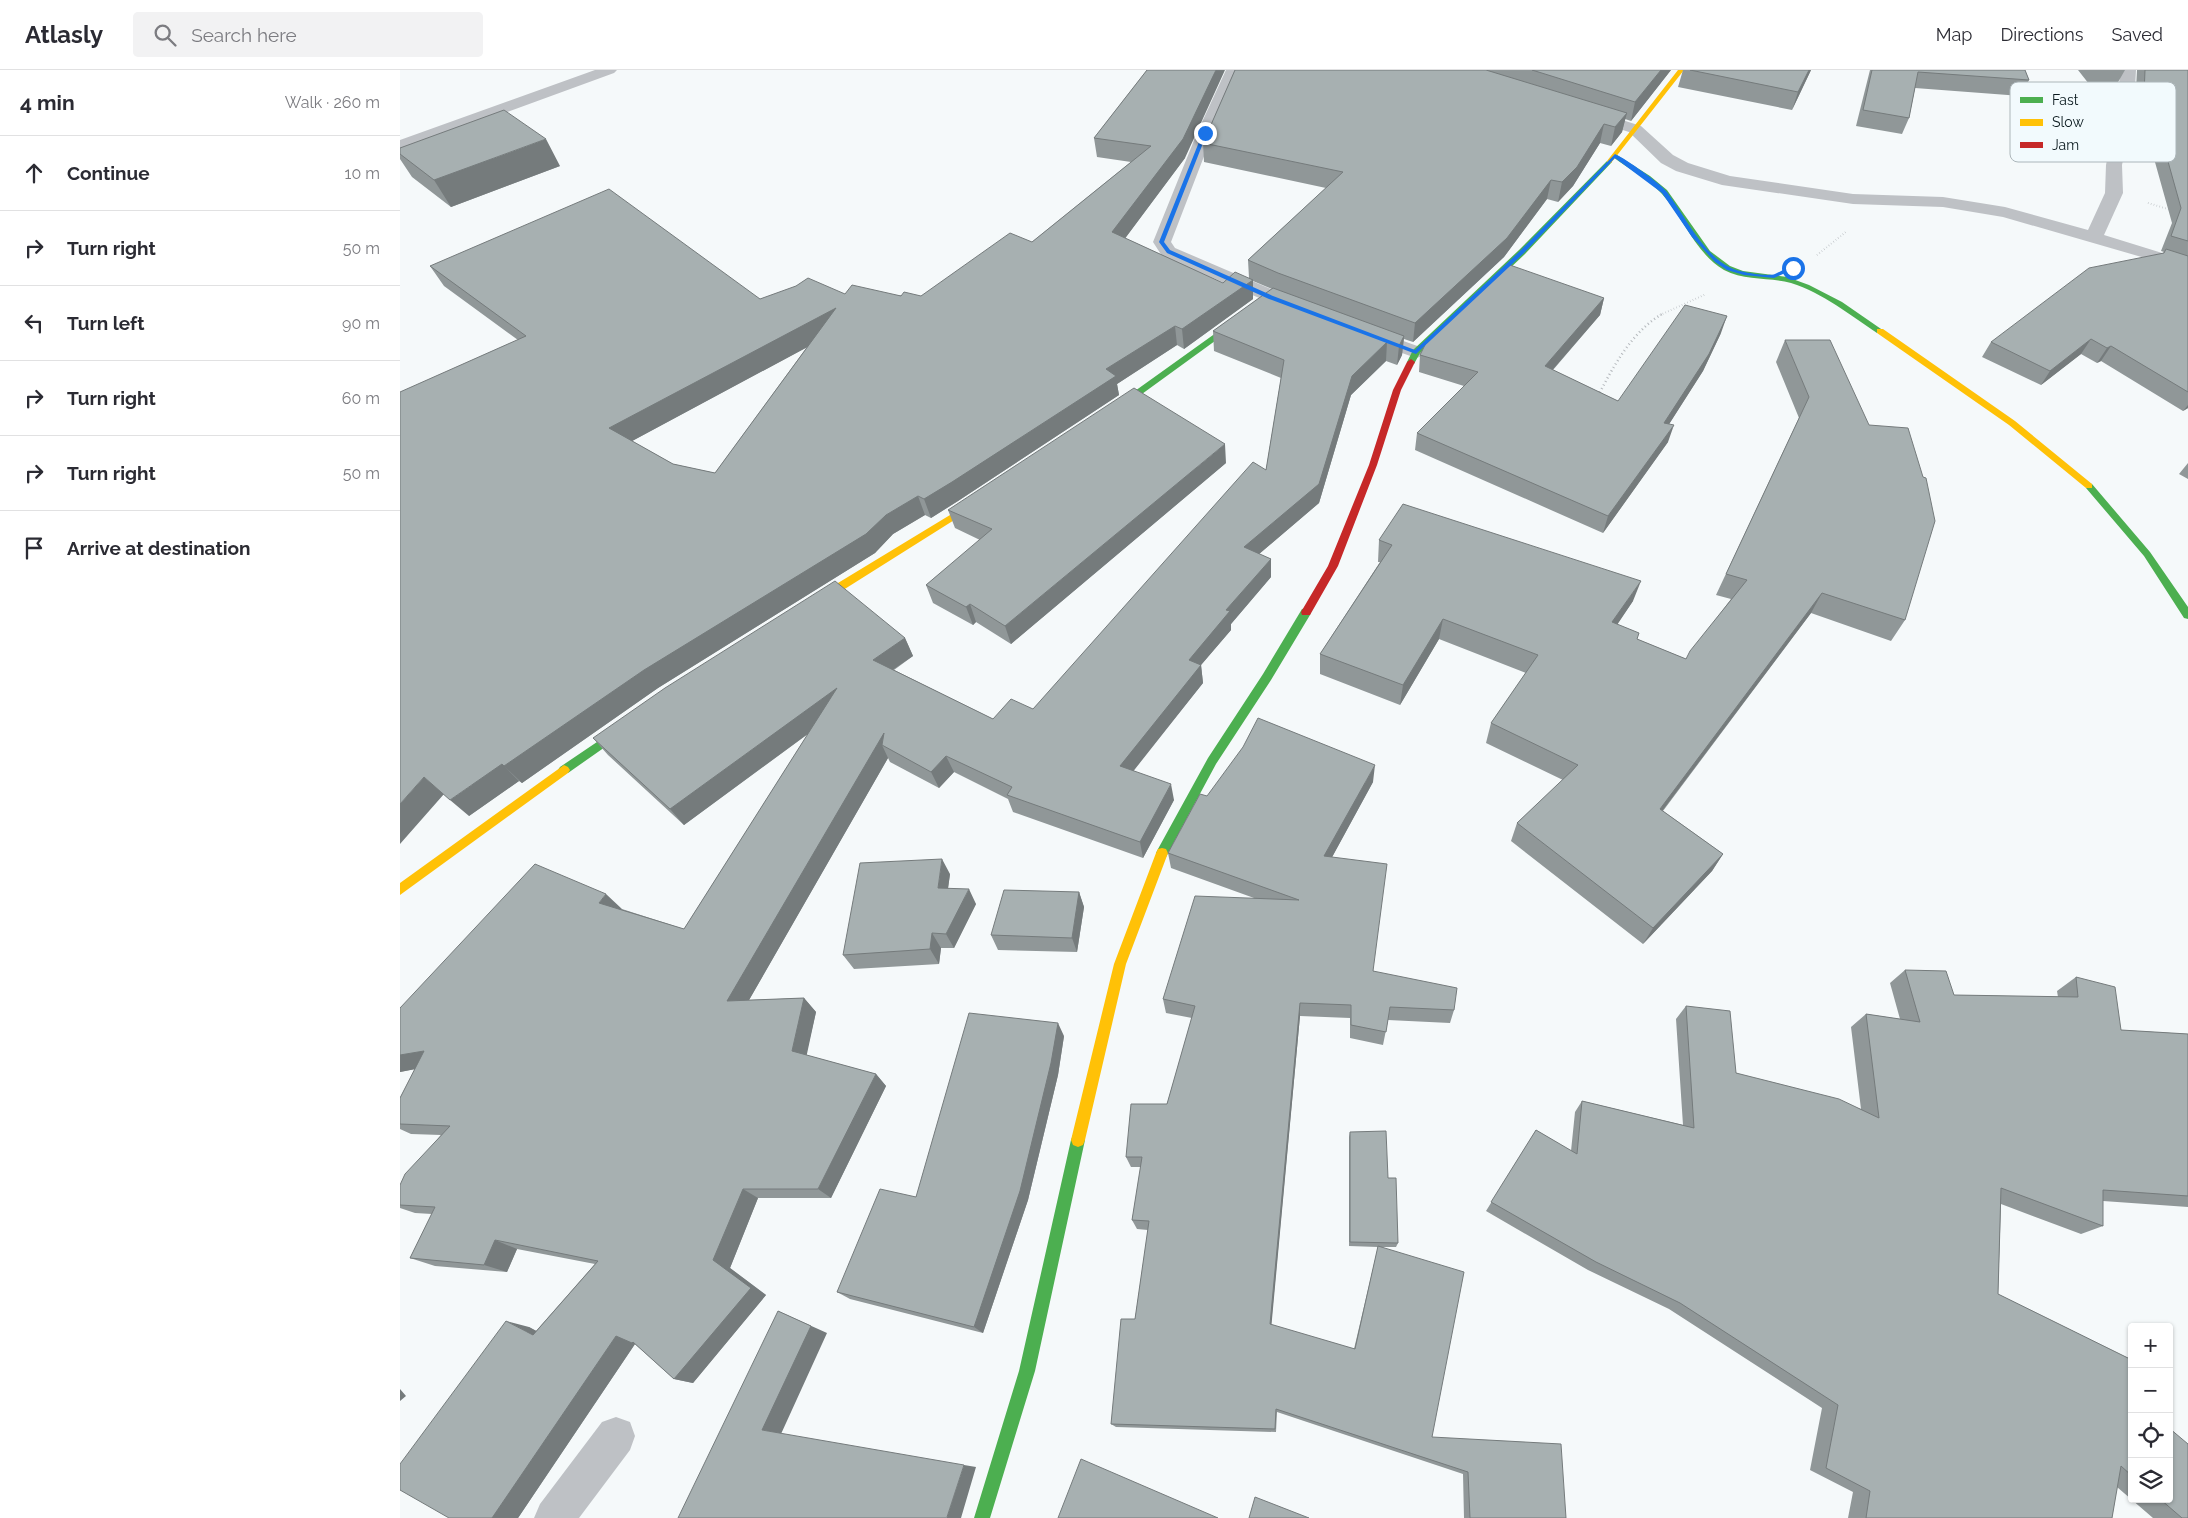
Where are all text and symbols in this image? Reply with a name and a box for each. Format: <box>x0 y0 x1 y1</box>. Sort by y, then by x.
search box <box>133 12 483 57</box>
text: Atlasly <box>25 20 103 49</box>
icon: search <box>151 21 179 49</box>
text: Search here <box>191 24 297 46</box>
text: Map <box>1936 24 1972 45</box>
text: Directions <box>2000 24 2084 45</box>
text: Saved <box>2112 24 2163 45</box>
legend <box>2010 82 2176 162</box>
text: 4 min <box>20 90 75 115</box>
text: Fast <box>2052 92 2079 108</box>
text: Walk · 260 m <box>285 93 380 112</box>
text: Slow <box>2052 114 2084 130</box>
route end <box>1194 122 1217 145</box>
text: Jam <box>2052 137 2079 153</box>
icon: ahead <box>20 159 48 187</box>
text: Continue <box>67 162 150 184</box>
text: 10 m <box>345 164 380 183</box>
icon: right <box>20 234 48 262</box>
text: Turn right <box>67 237 156 259</box>
text: 50 m <box>343 239 380 258</box>
route start <box>1782 257 1805 280</box>
icon: left <box>20 309 48 337</box>
text: Turn left <box>67 312 144 334</box>
text: 90 m <box>342 314 380 333</box>
icon: right <box>20 384 48 412</box>
text: Turn right <box>67 387 156 409</box>
text: 60 m <box>342 389 380 408</box>
icon: right <box>20 459 48 487</box>
text: Turn right <box>67 462 156 484</box>
text: 50 m <box>343 464 380 483</box>
icon: arrive <box>20 534 48 562</box>
text: Arrive at destination <box>67 537 251 559</box>
map controls <box>2128 1323 2173 1503</box>
button: + <box>2128 1323 2173 1368</box>
button: − <box>2128 1368 2173 1413</box>
button: locate <box>2128 1413 2173 1458</box>
button: layers <box>2128 1458 2173 1503</box>

